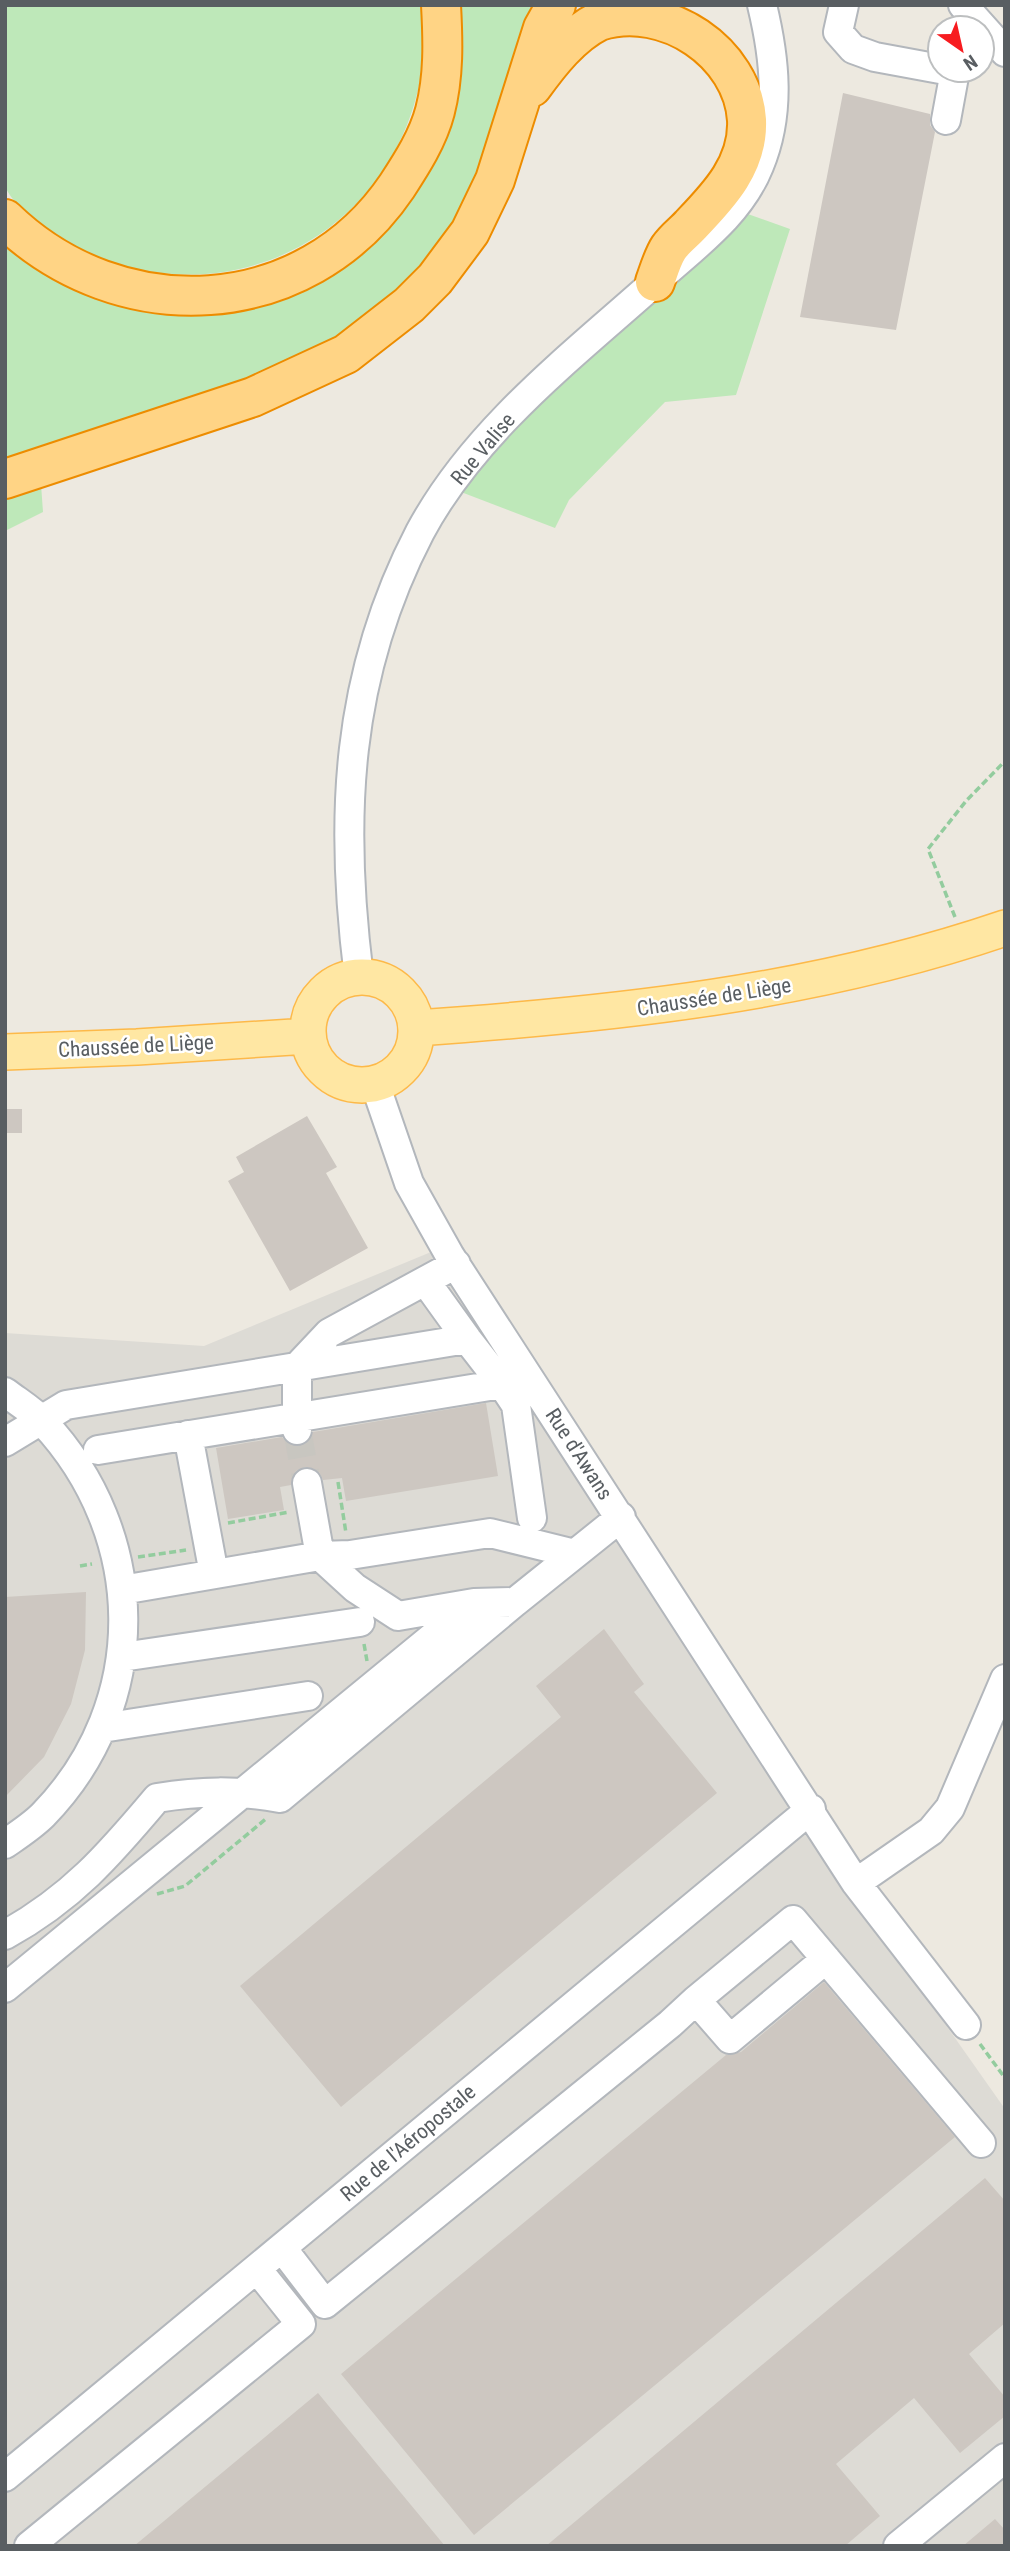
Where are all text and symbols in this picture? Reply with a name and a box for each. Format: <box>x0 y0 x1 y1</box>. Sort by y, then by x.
north arrow <box>926 14 996 84</box>
text: N <box>959 50 981 75</box>
street label: Rue Valise <box>446 408 520 490</box>
street label: Chaussée de Liège <box>635 973 793 1021</box>
street label: Chaussée de Liège <box>58 1030 215 1062</box>
street label: Rue d'Awans <box>541 1404 617 1504</box>
street label: Rue de l'Aéropostale <box>336 2080 480 2206</box>

